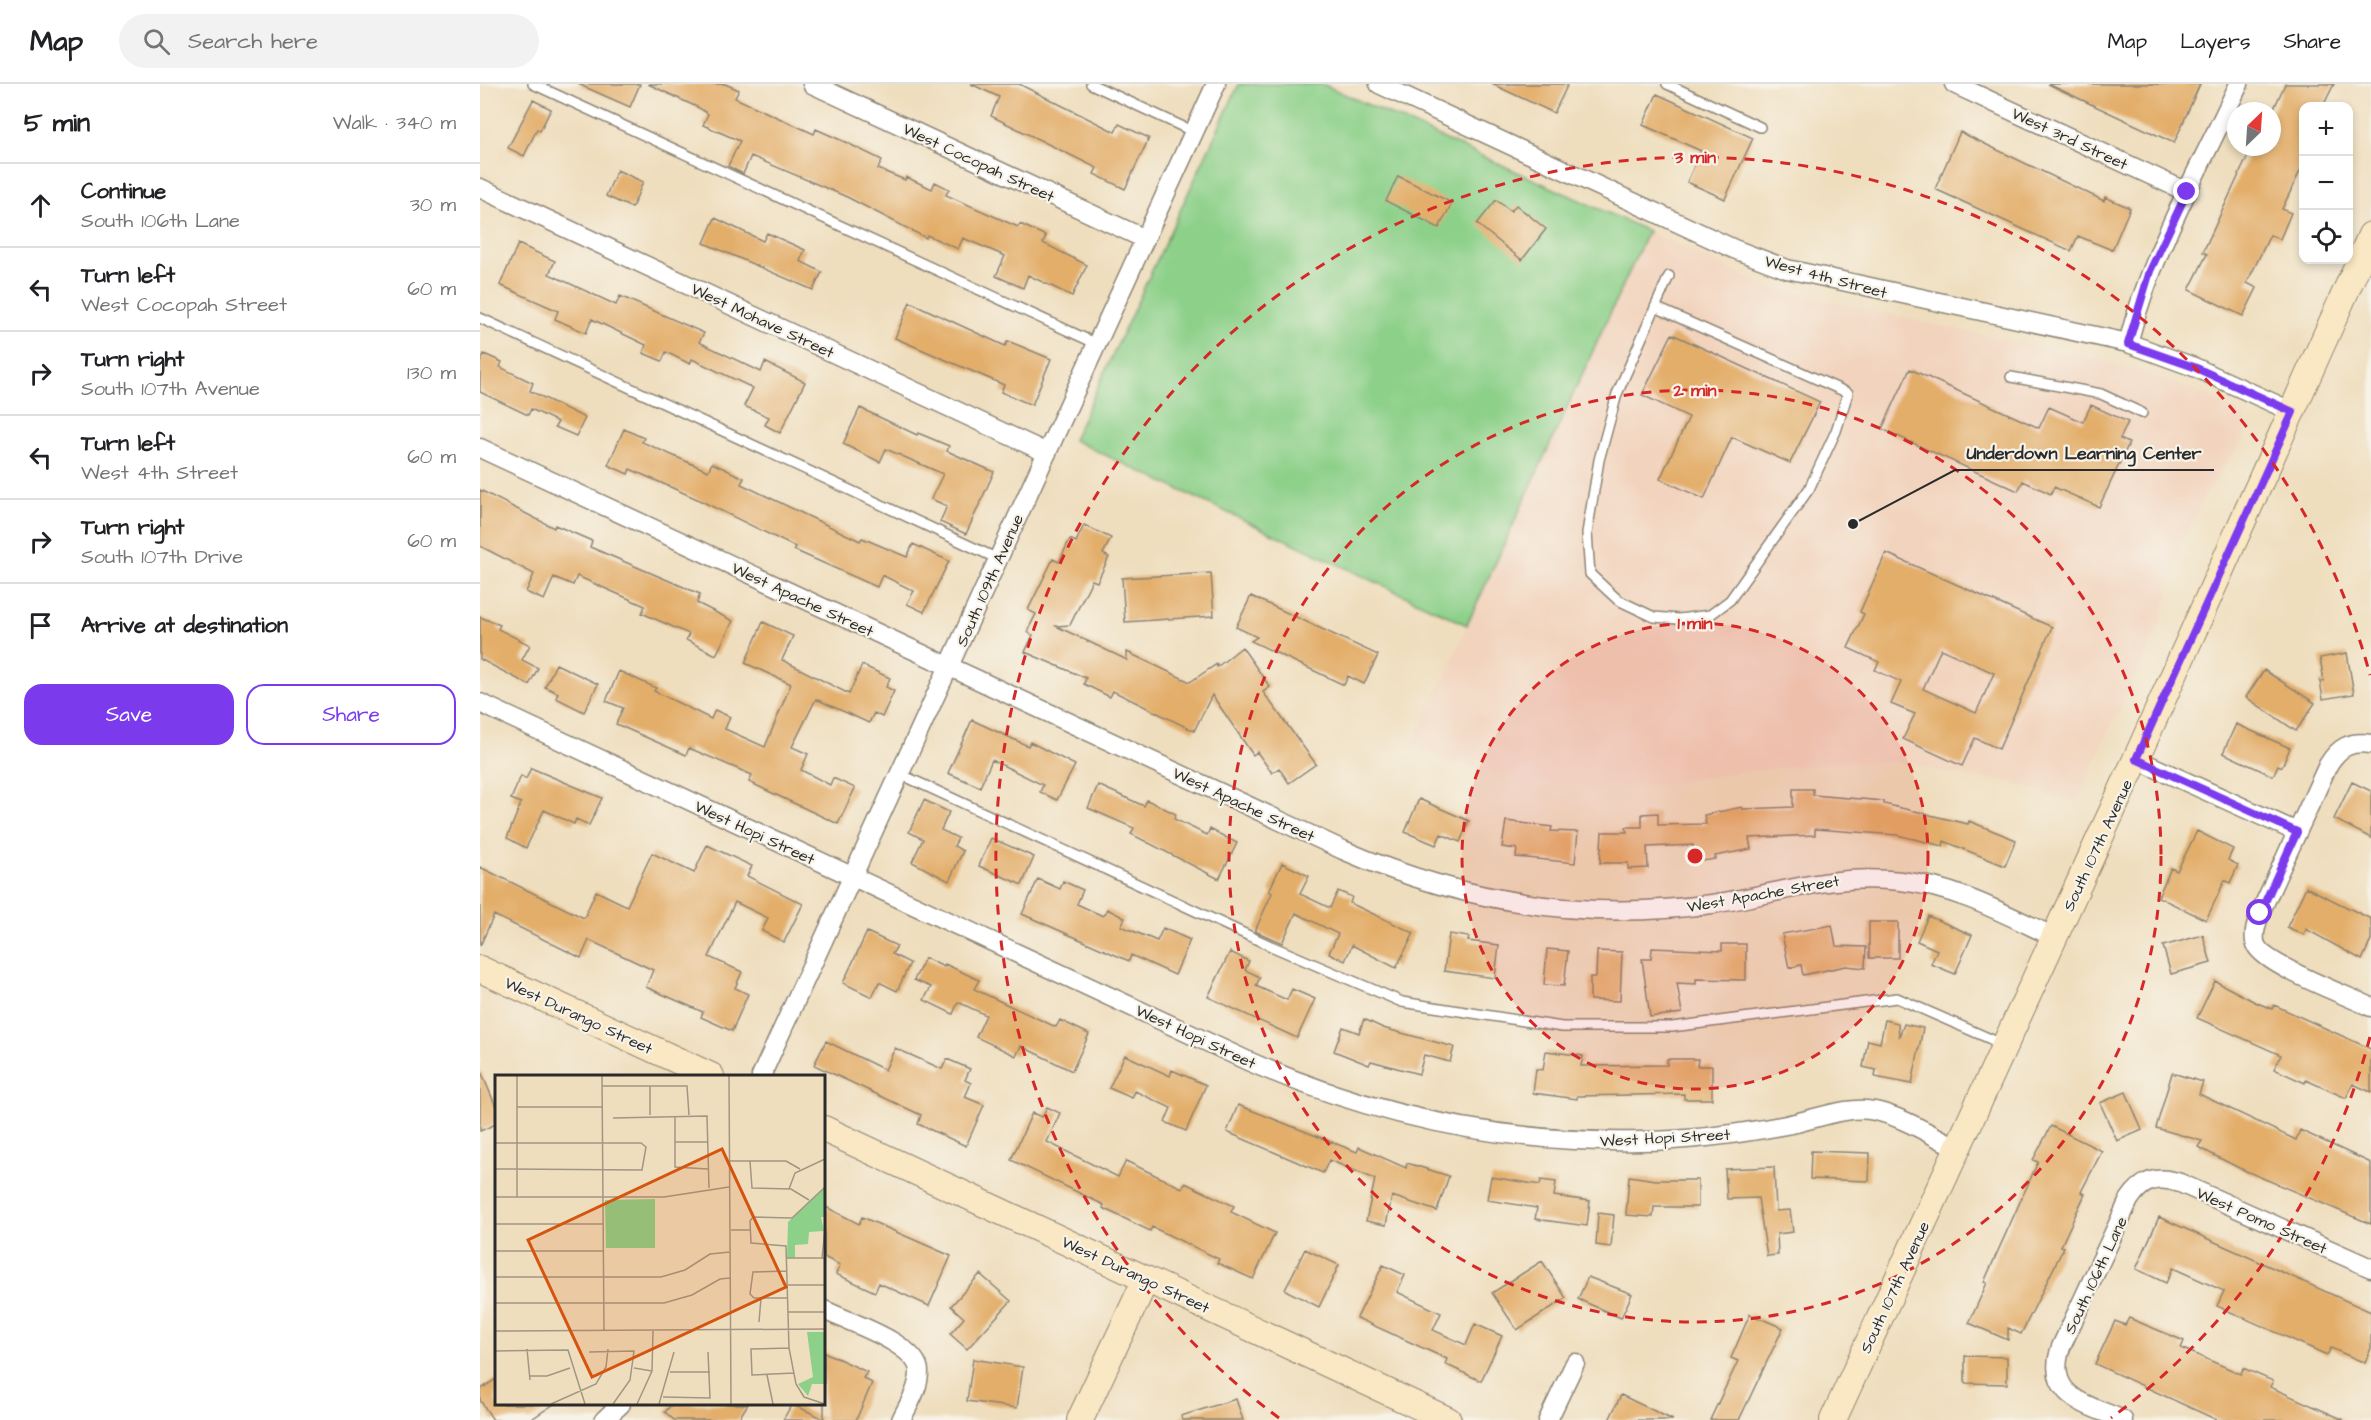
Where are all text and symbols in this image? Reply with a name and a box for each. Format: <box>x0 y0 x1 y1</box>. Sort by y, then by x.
search box <box>119 14 539 68</box>
text: Map <box>30 22 83 61</box>
icon: search <box>140 25 173 58</box>
text: Search here <box>188 26 318 57</box>
text: Map <box>2107 27 2147 56</box>
text: Layers <box>2180 27 2250 56</box>
text: Share <box>2283 27 2341 56</box>
street label: West 3rd Street <box>2008 102 2132 176</box>
north arrow <box>2227 102 2281 156</box>
map controls <box>2299 102 2353 264</box>
button: + <box>2299 102 2353 156</box>
text: 5 min <box>24 105 90 141</box>
text: Walk · 340 m <box>333 109 456 137</box>
street label: West Cocopah Street <box>899 118 1058 208</box>
text: 3 min <box>1673 145 1716 170</box>
button: − <box>2299 156 2353 210</box>
text: Continue <box>81 176 166 207</box>
route end <box>2173 178 2199 204</box>
icon: ahead <box>24 189 57 222</box>
text: 30 m <box>410 191 456 219</box>
text: South 106th Lane <box>81 207 240 235</box>
button: locate <box>2299 210 2353 264</box>
street label: West 4th Street <box>1762 250 1890 304</box>
text: Turn left <box>81 260 175 291</box>
icon: left <box>24 273 57 306</box>
text: 60 m <box>407 275 456 303</box>
street label: West Mohave Street <box>687 278 838 364</box>
text: West Cocopah Street <box>81 291 287 319</box>
text: Turn right <box>81 344 184 375</box>
icon: right <box>24 357 57 390</box>
text: 130 m <box>407 359 456 387</box>
text: South 107th Avenue <box>81 375 260 403</box>
text: 2 min <box>1672 378 1717 403</box>
text: Turn left <box>81 428 175 459</box>
callout: Underdown Learning Center <box>1955 434 2214 470</box>
icon: left <box>24 441 57 474</box>
text: Underdown Learning Center <box>1966 441 2202 467</box>
text: 60 m <box>407 443 456 471</box>
text: West 4th Street <box>81 459 238 487</box>
street label: South 109th Avenue <box>951 511 1029 650</box>
text: Turn right <box>81 512 184 543</box>
icon: right <box>24 525 57 558</box>
text: 60 m <box>407 527 456 555</box>
text: South 107th Drive <box>81 543 243 571</box>
street label: West Apache Street <box>728 557 878 643</box>
icon: arrive <box>24 609 57 642</box>
text: Arrive at destination <box>81 610 288 641</box>
text: 1 min <box>1677 611 1713 636</box>
button: Save <box>24 684 234 745</box>
button: Share <box>246 684 456 745</box>
street label: West Apache Street <box>1169 762 1319 848</box>
street label: South 107th Avenue <box>2058 776 2138 915</box>
street label: West Hopi Street <box>691 795 819 871</box>
centre of rings <box>1685 846 1705 866</box>
street label: West Apache Street <box>1685 870 1842 918</box>
route start <box>2246 899 2272 925</box>
street label: West Durango Street <box>501 972 657 1061</box>
street label: West Hopi Street <box>1132 999 1260 1075</box>
inset map <box>495 1075 825 1405</box>
street label: West Hopi Street <box>1599 1124 1731 1152</box>
street label: West Pomo Street <box>2193 1182 2331 1260</box>
street label: South 106th Lane <box>2059 1213 2133 1338</box>
street label: South 107th Avenue <box>1855 1218 1935 1357</box>
street label: West Durango Street <box>1058 1231 1214 1320</box>

